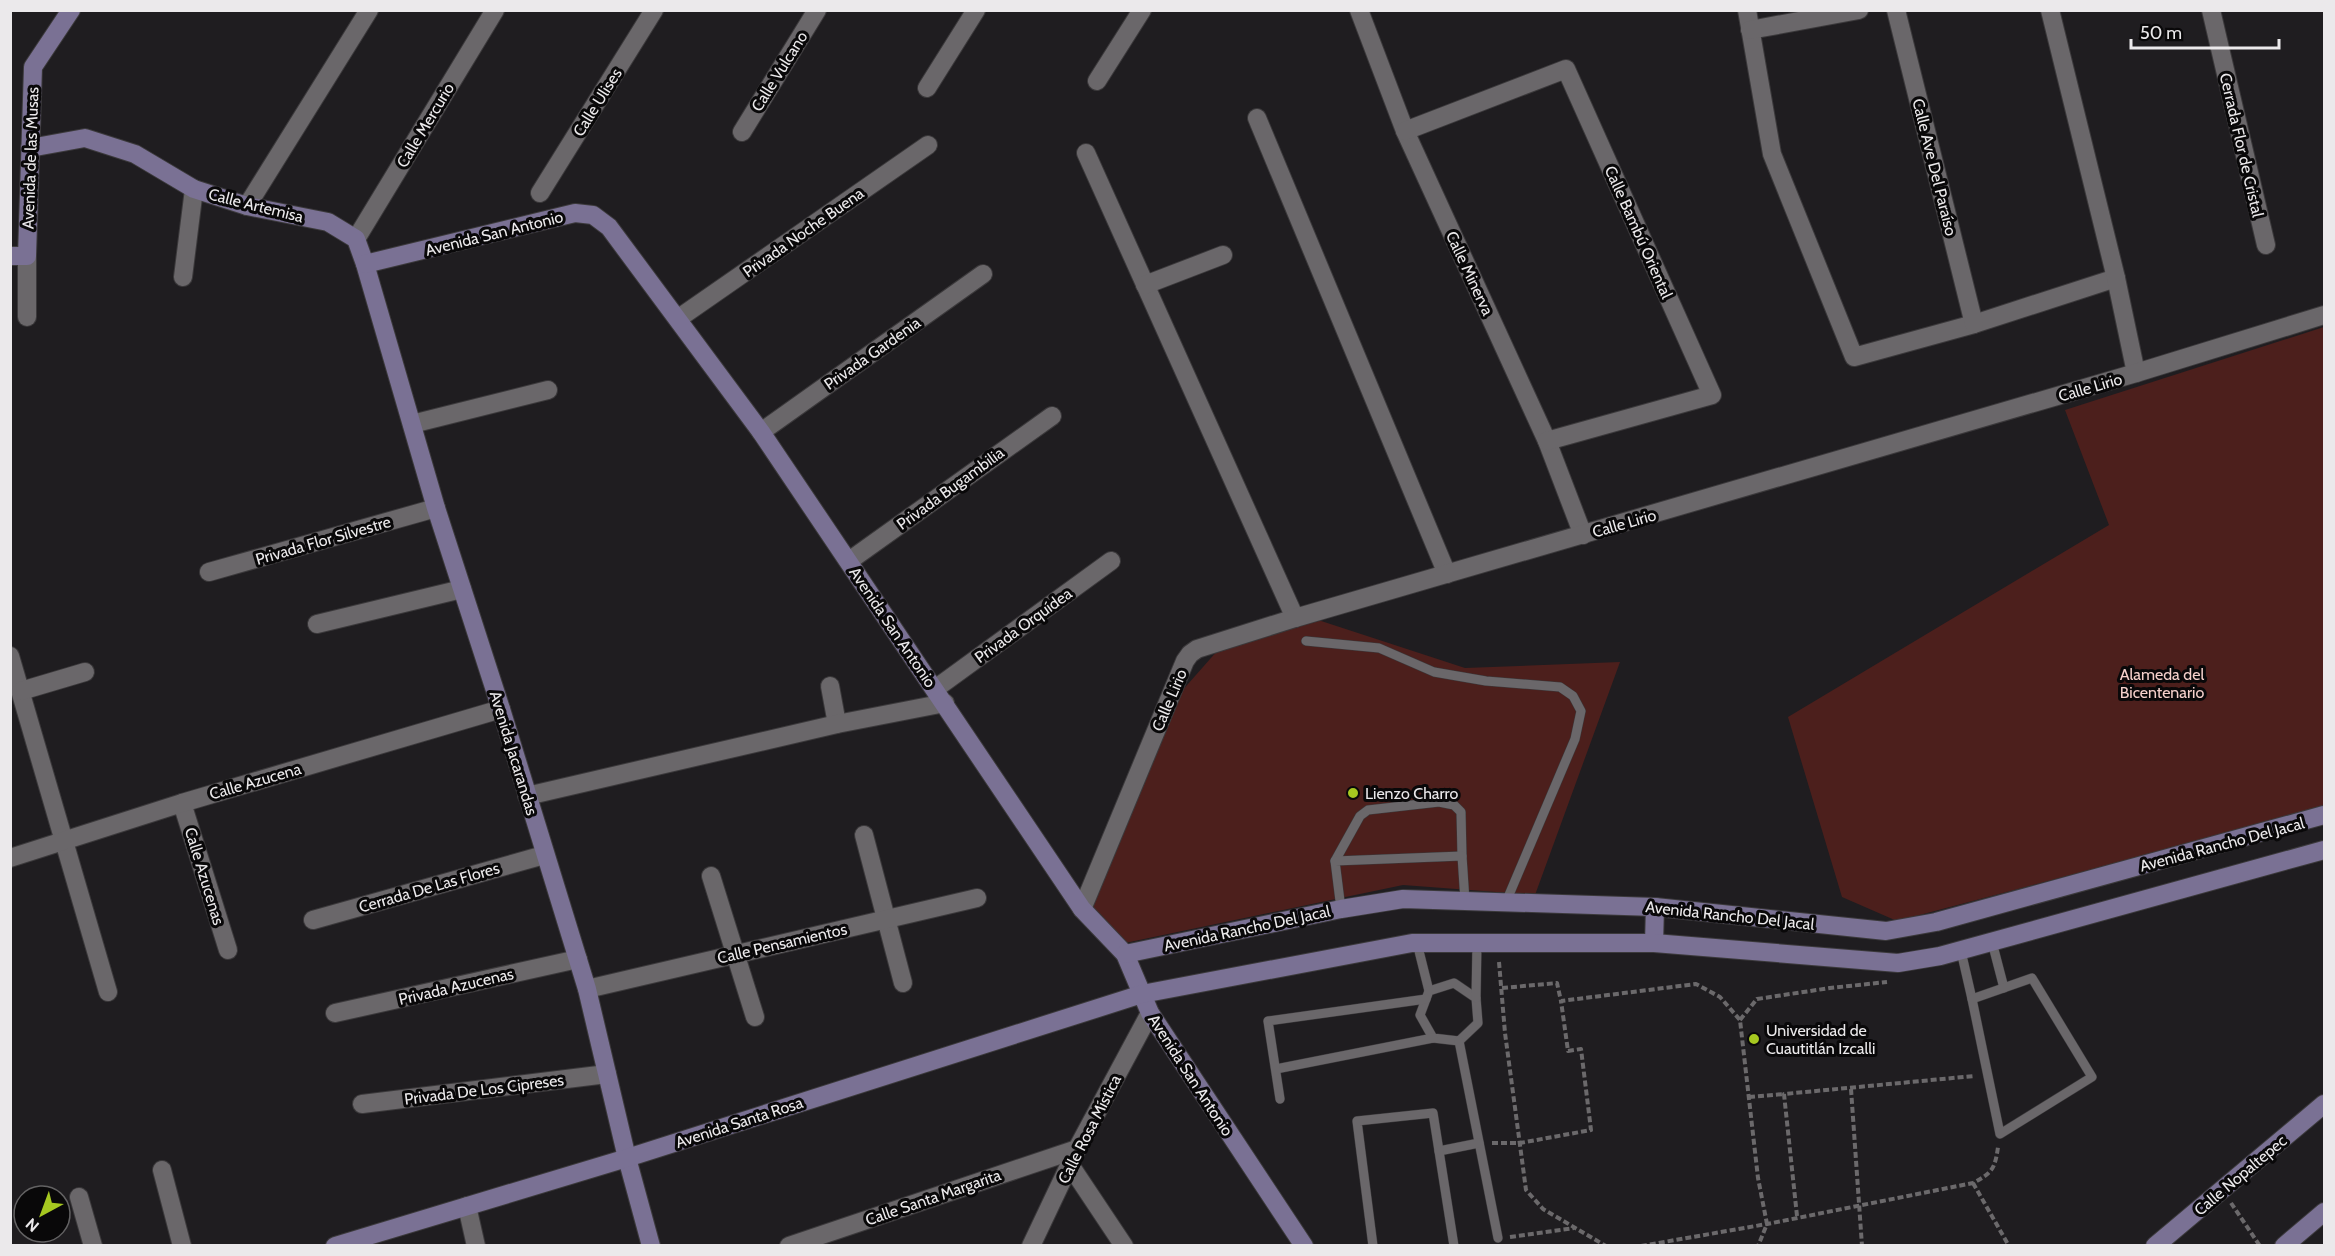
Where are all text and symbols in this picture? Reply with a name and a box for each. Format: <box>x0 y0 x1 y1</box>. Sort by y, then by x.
scale bar <box>2131 12 2280 50</box>
text: 50 m <box>2140 22 2182 44</box>
street label: Calle Vulcano <box>747 28 812 115</box>
street label: Calle Ulises <box>569 64 626 140</box>
street label: Cerrada Flor de Cristal <box>2216 71 2267 219</box>
street label: Calle Mercurio <box>393 79 458 171</box>
street label: Avenida de las Musas <box>19 86 42 229</box>
street label: Calle Ave Del Paraíso <box>1908 97 1961 238</box>
street label: Calle Bambú Oriental <box>1601 163 1676 302</box>
street label: Privada Noche Buena <box>739 183 868 281</box>
street label: Calle Artemisa <box>207 185 306 227</box>
street label: Avenida San Antonio <box>423 207 565 260</box>
street label: Calle Minerva <box>1442 228 1497 319</box>
street label: Privada Gardenia <box>820 313 924 394</box>
street label: Calle Lirio <box>2056 369 2124 406</box>
street label: Privada Bugambilia <box>893 443 1008 534</box>
street label: Calle Lirio <box>1590 505 1658 542</box>
street label: Privada Flor Silvestre <box>253 512 393 569</box>
street label: Avenida San Antonio <box>845 563 940 691</box>
street label: Privada Orquídea <box>971 584 1076 667</box>
park label: Alameda del Bicentenario <box>2120 665 2204 702</box>
street label: Calle Lirio <box>1148 666 1191 734</box>
street label: Avenida Jacarandas <box>486 689 542 818</box>
street label: Calle Azucena <box>207 759 304 804</box>
place label: Lienzo Charro <box>1365 784 1458 803</box>
marker: Lienzo Charro <box>1346 786 1360 800</box>
street label: Avenida Rancho Del Jacal <box>2138 813 2307 876</box>
street label: Calle Azucenas <box>181 825 229 928</box>
street label: Cerrada De Las Flores <box>357 858 502 917</box>
street label: Avenida Rancho Del Jacal <box>1645 897 1816 934</box>
street label: Avenida Rancho Del Jacal <box>1162 902 1332 955</box>
street label: Calle Pensamientos <box>715 919 849 968</box>
street label: Privada Azucenas <box>397 964 516 1009</box>
street label: Avenida San Antonio <box>1144 1011 1237 1140</box>
place label: Universidad de Cuautitlán Izcalli <box>1766 1021 1875 1058</box>
marker: Universidad de Cuautitlán Izcalli <box>1747 1032 1761 1046</box>
street label: Privada De Los Cipreses <box>403 1070 565 1109</box>
street label: Calle Rosa Mística <box>1054 1071 1125 1187</box>
street label: Avenida Santa Rosa <box>673 1093 805 1152</box>
street label: Calle Nopaltepec <box>2190 1131 2290 1220</box>
street label: Calle Santa Margarita <box>863 1165 1004 1230</box>
north arrow <box>12 1184 72 1244</box>
text: N <box>22 1214 43 1236</box>

